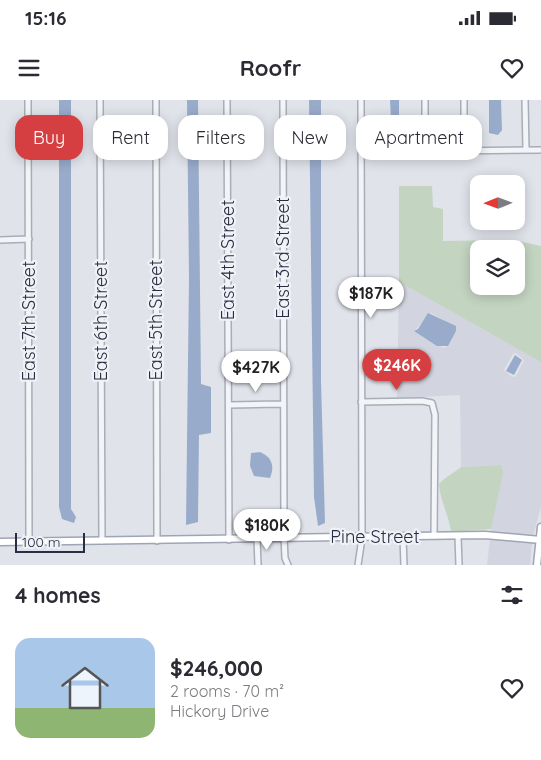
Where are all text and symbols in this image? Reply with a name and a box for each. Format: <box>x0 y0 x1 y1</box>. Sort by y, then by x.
text: 15:16 <box>25 6 66 30</box>
icon: menu <box>15 54 43 82</box>
text: Roofr <box>240 54 301 82</box>
icon: heart <box>498 54 526 82</box>
chip: Buy <box>15 115 83 160</box>
chip: Rent <box>93 115 168 160</box>
chip: Filters <box>178 115 264 160</box>
chip: New <box>274 115 346 160</box>
chip: Apartment <box>356 115 482 160</box>
north arrow <box>470 175 525 230</box>
map controls <box>470 175 525 295</box>
street label: East 3rd Street <box>271 197 294 319</box>
street label: East 4th Street <box>216 200 239 320</box>
button: layers <box>470 240 525 295</box>
street label: East 5th Street <box>144 260 167 380</box>
street label: East 7th Street <box>17 261 40 381</box>
street label: East 6th Street <box>89 261 112 381</box>
pin: $187K <box>336 276 406 319</box>
text: $187K <box>349 283 393 303</box>
pin: $246K <box>362 348 432 391</box>
pin: $427K <box>221 350 291 393</box>
text: $246K <box>373 355 421 375</box>
text: $427K <box>232 357 280 377</box>
pin: $180K <box>232 508 302 551</box>
text: $180K <box>245 515 289 535</box>
street label: Pine Street <box>330 525 420 548</box>
scale bar <box>15 530 85 553</box>
text: 100 m <box>22 533 60 551</box>
icon: filters <box>498 581 526 609</box>
text: 4 homes <box>15 582 101 608</box>
text: $246,000 <box>170 655 263 681</box>
icon: home <box>55 658 115 718</box>
icon: heart <box>498 674 526 702</box>
text: 2 rooms · 70 m² <box>170 681 284 701</box>
text: Hickory Drive <box>170 701 269 721</box>

